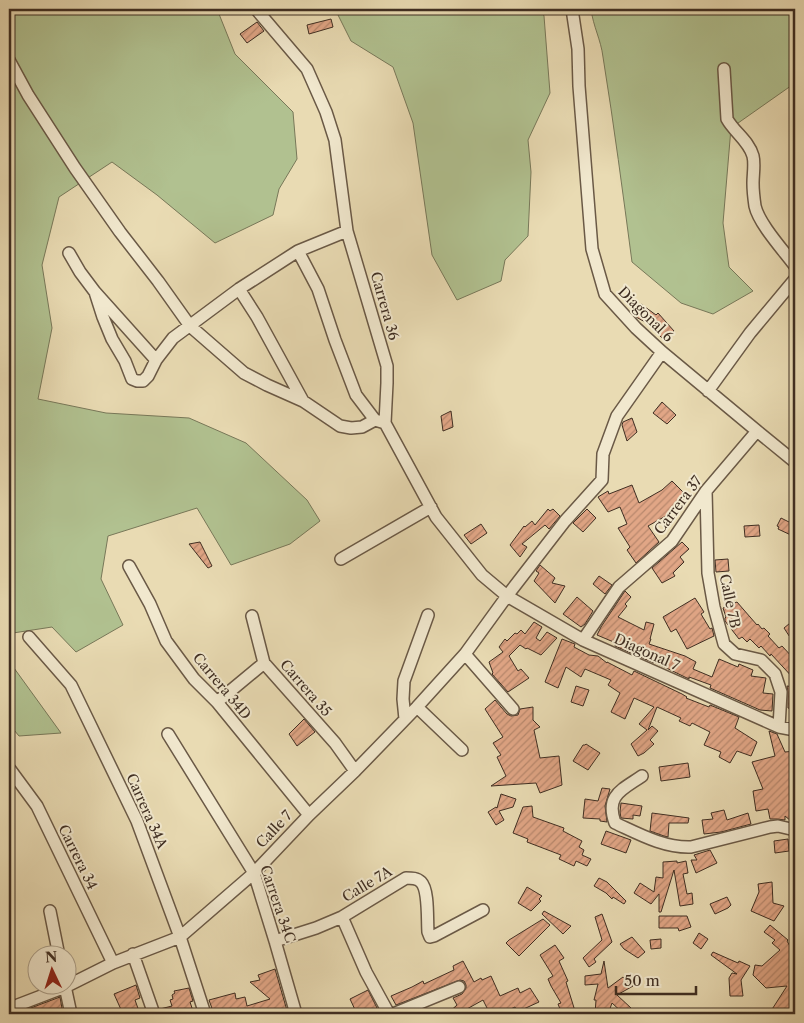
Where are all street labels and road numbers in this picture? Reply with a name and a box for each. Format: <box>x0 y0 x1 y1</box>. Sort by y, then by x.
street label: Carrera 36 <box>367 270 403 342</box>
street label: Diagonal 6 <box>614 282 678 346</box>
street label: Carrera 37 <box>650 472 706 538</box>
street label: Calle 7B <box>716 572 745 630</box>
street label: Diagonal 7 <box>611 630 683 674</box>
street label: Carrera 34D <box>189 649 255 723</box>
street label: Carrera 35 <box>276 656 336 720</box>
street label: Carrera 34A <box>122 770 172 852</box>
street label: Calle 7 <box>252 806 296 852</box>
street label: Carrera 34 <box>55 822 101 892</box>
street label: Calle 7A <box>339 862 396 906</box>
street label: Carrera 34C <box>256 863 300 945</box>

